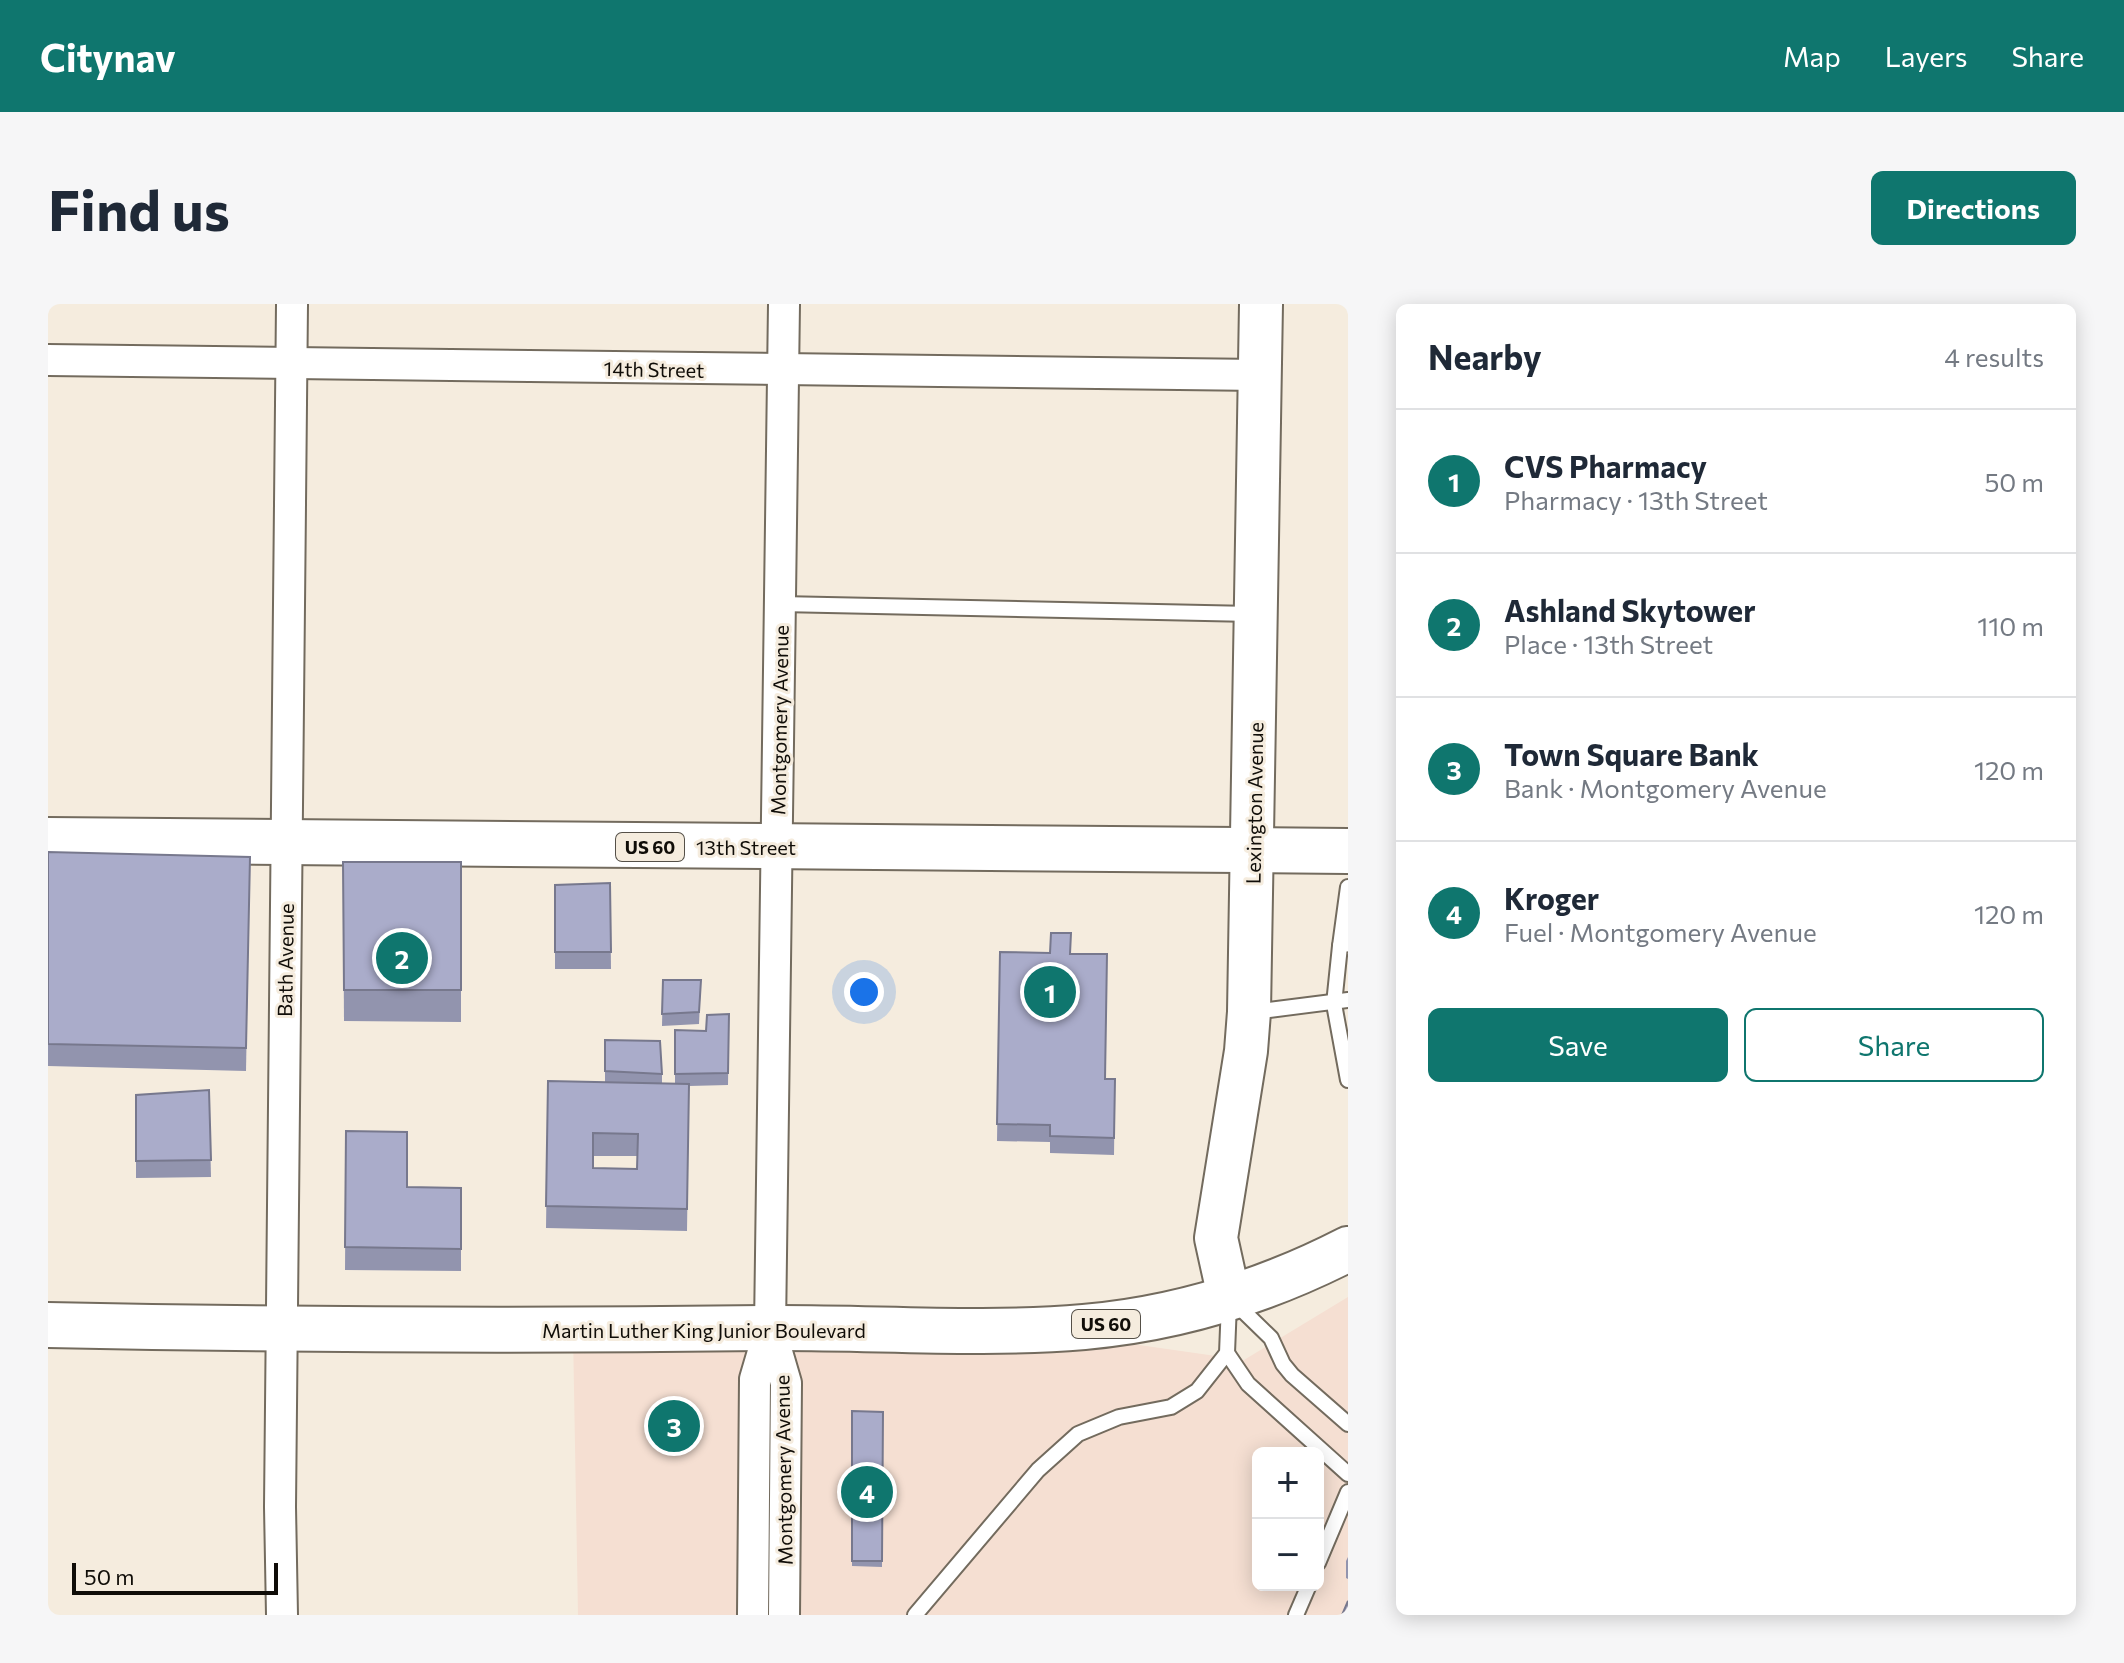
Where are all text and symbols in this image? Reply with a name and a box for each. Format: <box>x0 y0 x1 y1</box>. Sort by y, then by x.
text: Citynav <box>40 33 176 80</box>
text: Map <box>1783 39 1841 73</box>
text: Layers <box>1885 39 1967 73</box>
text: Share <box>2011 39 2084 73</box>
button: Directions <box>1871 171 2076 245</box>
text: Find us <box>48 174 230 243</box>
text: Nearby <box>1428 335 1542 377</box>
text: 4 results <box>1944 341 2044 372</box>
street label: 14th Street <box>604 356 704 382</box>
text: CVS Pharmacy <box>1504 447 1707 484</box>
text: 1 <box>1448 466 1460 497</box>
text: 50 m <box>1984 466 2044 497</box>
text: Pharmacy · 13th Street <box>1504 484 1768 515</box>
text: Ashland Skytower <box>1504 591 1756 628</box>
text: 2 <box>1447 610 1461 641</box>
text: 110 m <box>1977 610 2044 641</box>
street label: Montgomery Avenue <box>765 625 793 815</box>
text: Place · 13th Street <box>1504 628 1713 659</box>
street label: Lexington Avenue <box>1241 722 1267 884</box>
text: Town Square Bank <box>1504 735 1759 772</box>
text: 3 <box>1446 754 1462 785</box>
text: 120 m <box>1974 754 2044 785</box>
text: Bank · Montgomery Avenue <box>1504 772 1827 803</box>
road number: US 60 <box>616 833 684 861</box>
street label: 13th Street <box>696 835 796 859</box>
text: Kroger <box>1504 879 1599 916</box>
text: 4 <box>1446 898 1462 929</box>
text: 120 m <box>1974 898 2044 929</box>
street label: Bath Avenue <box>272 903 298 1017</box>
text: Fuel · Montgomery Avenue <box>1504 916 1817 947</box>
pin: 2 <box>376 928 428 988</box>
pin: 1 <box>1024 962 1076 1022</box>
your location <box>844 972 884 1012</box>
button: Save <box>1428 1008 1728 1082</box>
button: Share <box>1744 1008 2044 1082</box>
road number: US 60 <box>1072 1310 1140 1338</box>
street label: Martin Luther King Junior Boulevard <box>542 1318 866 1342</box>
street label: Montgomery Avenue <box>769 1375 797 1565</box>
pin: 3 <box>648 1396 700 1456</box>
map controls <box>1252 1447 1324 1591</box>
button: + <box>1252 1447 1324 1519</box>
pin: 4 <box>841 1462 893 1522</box>
button: − <box>1252 1519 1324 1591</box>
scale bar <box>72 1559 278 1595</box>
text: 50 m <box>84 1563 134 1590</box>

